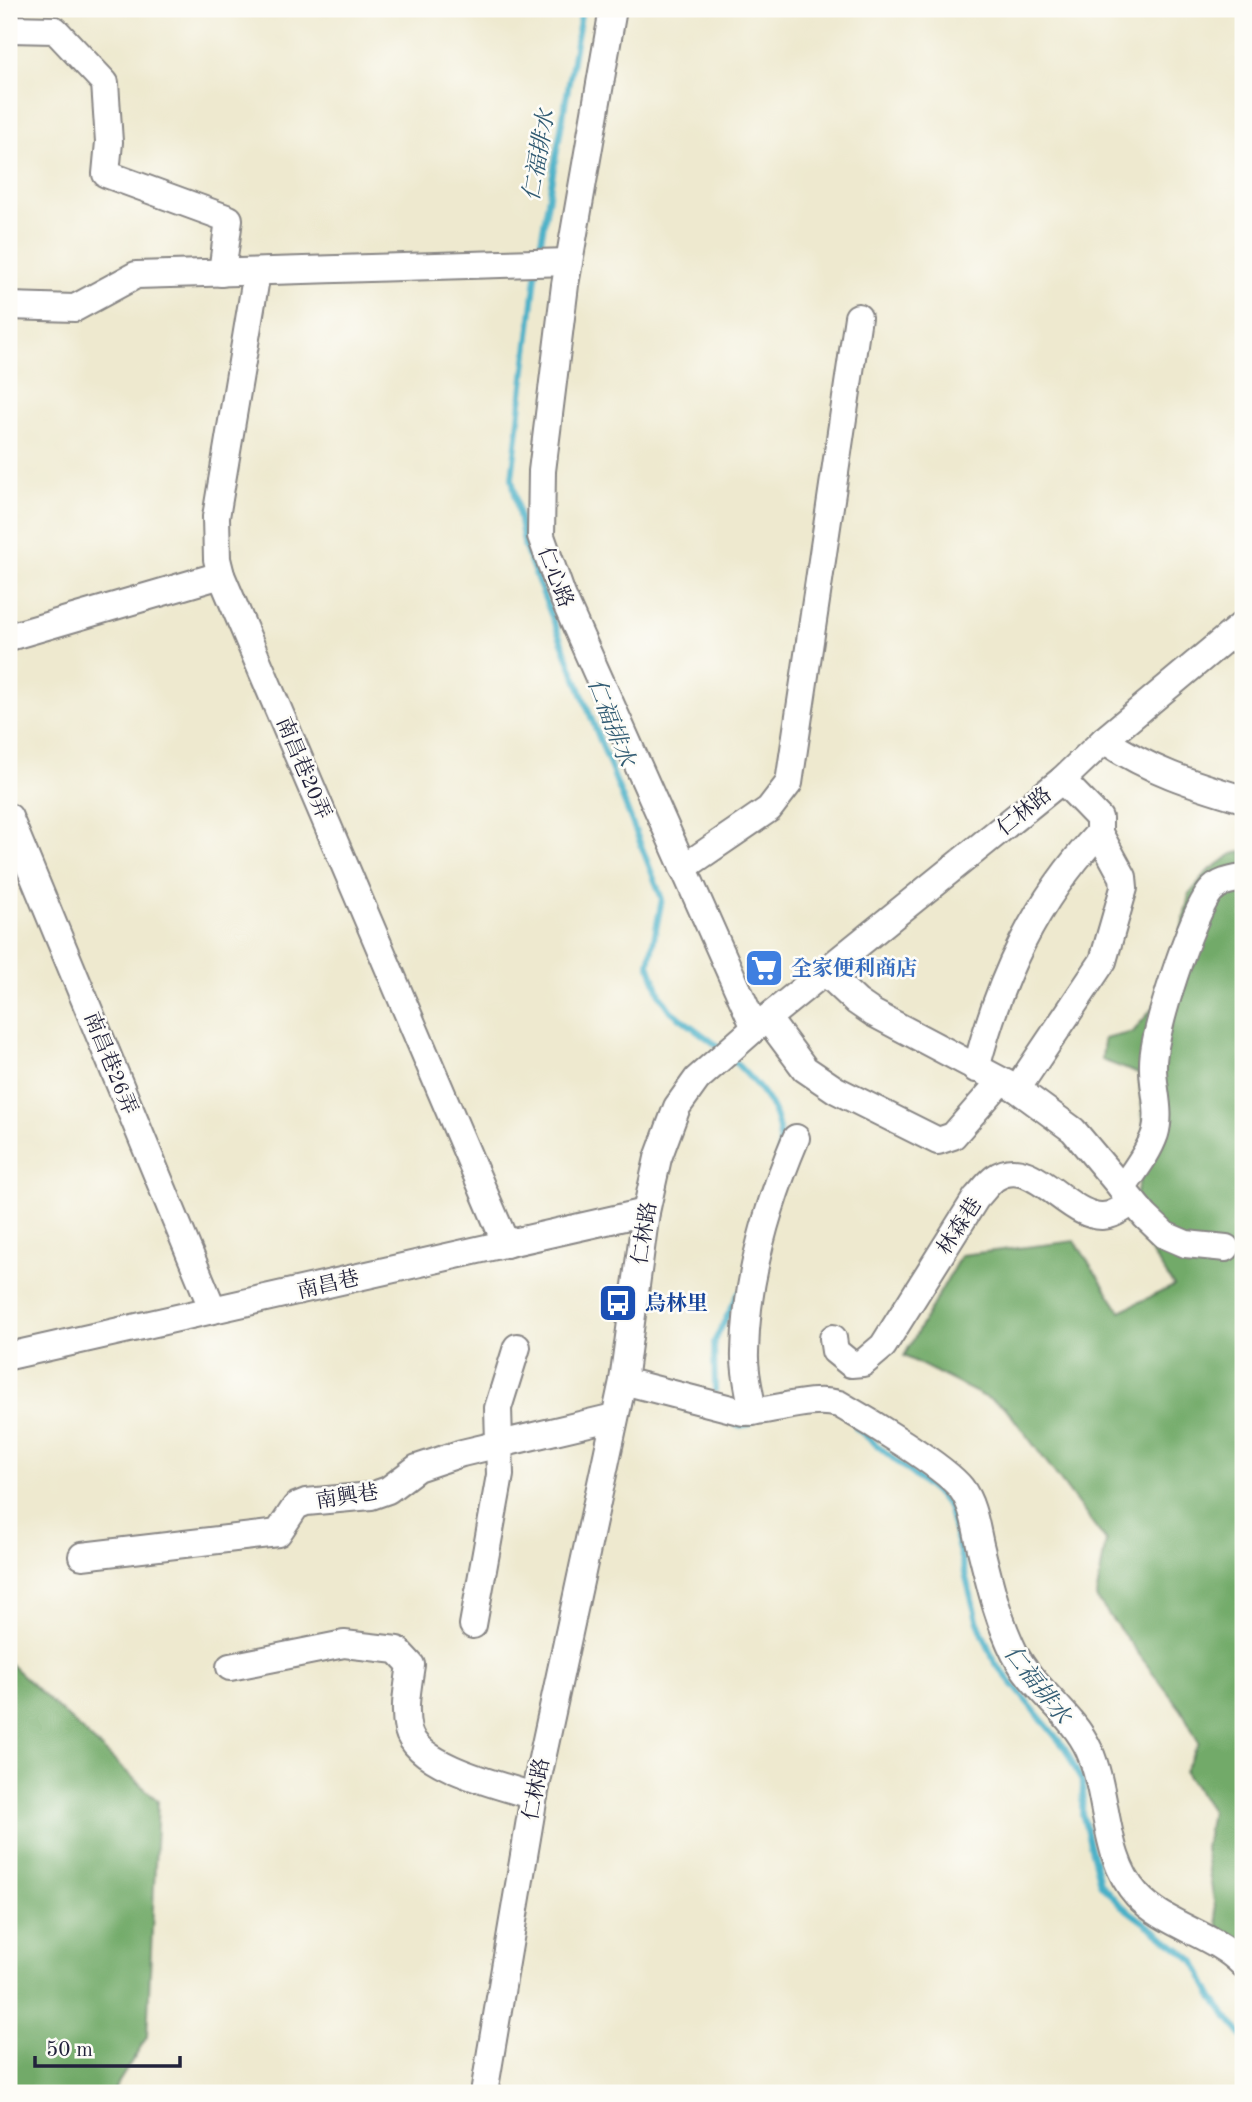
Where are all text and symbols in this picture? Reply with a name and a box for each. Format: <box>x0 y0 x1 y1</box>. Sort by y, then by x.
water label: 仁福排水 <box>518 106 559 203</box>
street label: 仁心路 <box>534 544 578 611</box>
water label: 仁福排水 <box>583 675 640 771</box>
street label: 南昌巷20弄 <box>272 714 335 823</box>
street label: 仁林路 <box>993 783 1056 840</box>
supermarket icon: 全家便利商店 <box>743 947 785 989</box>
place label: 全家便利商店 <box>791 956 917 980</box>
street label: 南昌巷26弄 <box>80 1009 141 1118</box>
street label: 林森巷 <box>933 1194 986 1259</box>
street label: 仁林路 <box>628 1200 661 1266</box>
street label: 南昌巷 <box>295 1266 361 1303</box>
bus stop icon: 烏林里 <box>597 1282 639 1324</box>
place label: 烏林里 <box>645 1292 708 1315</box>
street label: 南興巷 <box>314 1480 380 1513</box>
water label: 仁福排水 <box>999 1640 1077 1730</box>
street label: 仁林路 <box>519 1756 554 1822</box>
scale bar <box>35 2025 180 2069</box>
text: 50 m <box>46 2040 93 2061</box>

